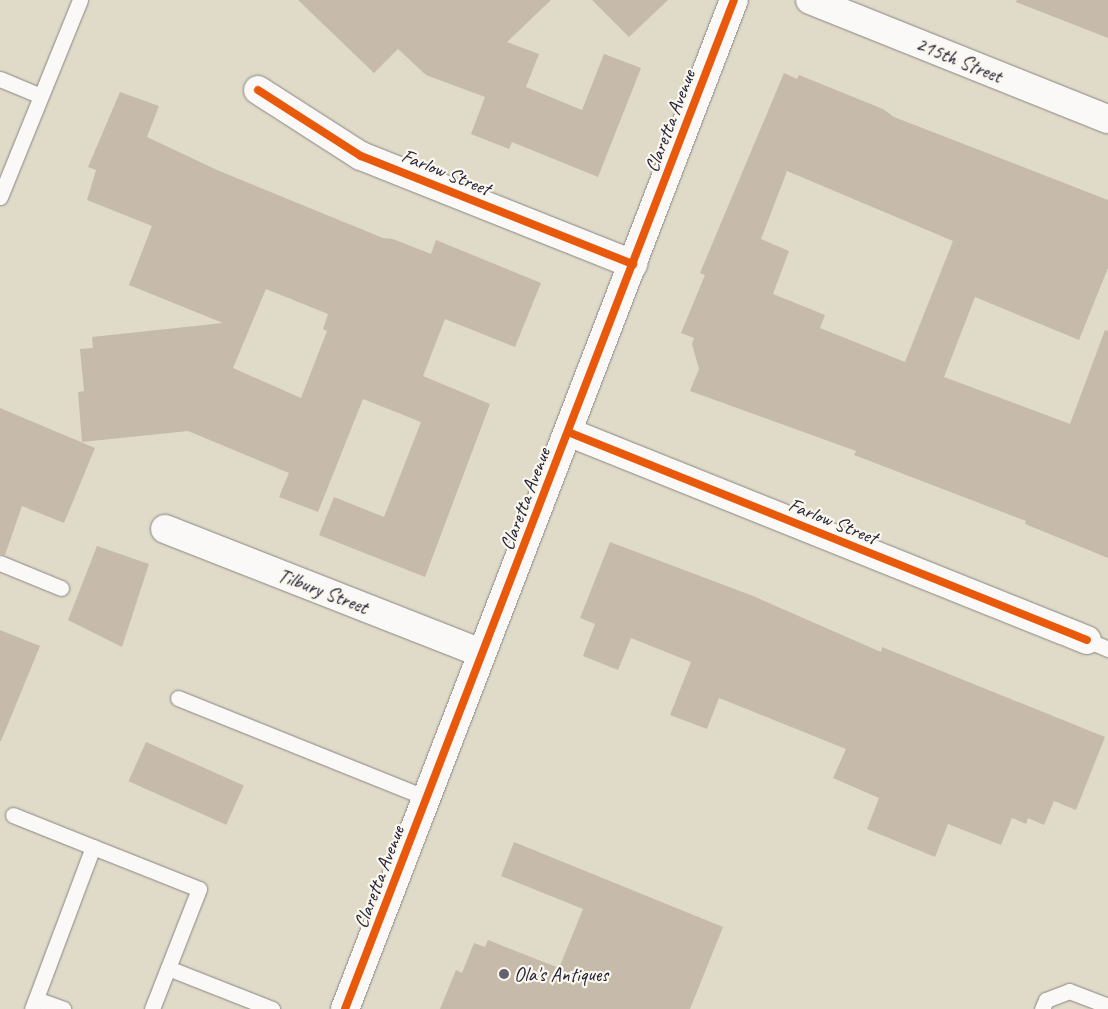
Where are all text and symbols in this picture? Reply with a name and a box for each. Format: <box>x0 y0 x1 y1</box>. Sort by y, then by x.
street label: 215th Street <box>912 32 1006 88</box>
street label: Claretta Avenue <box>640 66 700 176</box>
street label: Farlow Street <box>398 143 494 201</box>
street label: Claretta Avenue <box>495 444 555 554</box>
street label: Farlow Street <box>785 492 881 550</box>
street label: Tilbury Street <box>274 563 372 619</box>
street label: Claretta Avenue <box>349 822 409 932</box>
place label: Ola's Antiques <box>514 962 608 986</box>
marker: Ola's Antiques <box>498 968 510 980</box>

